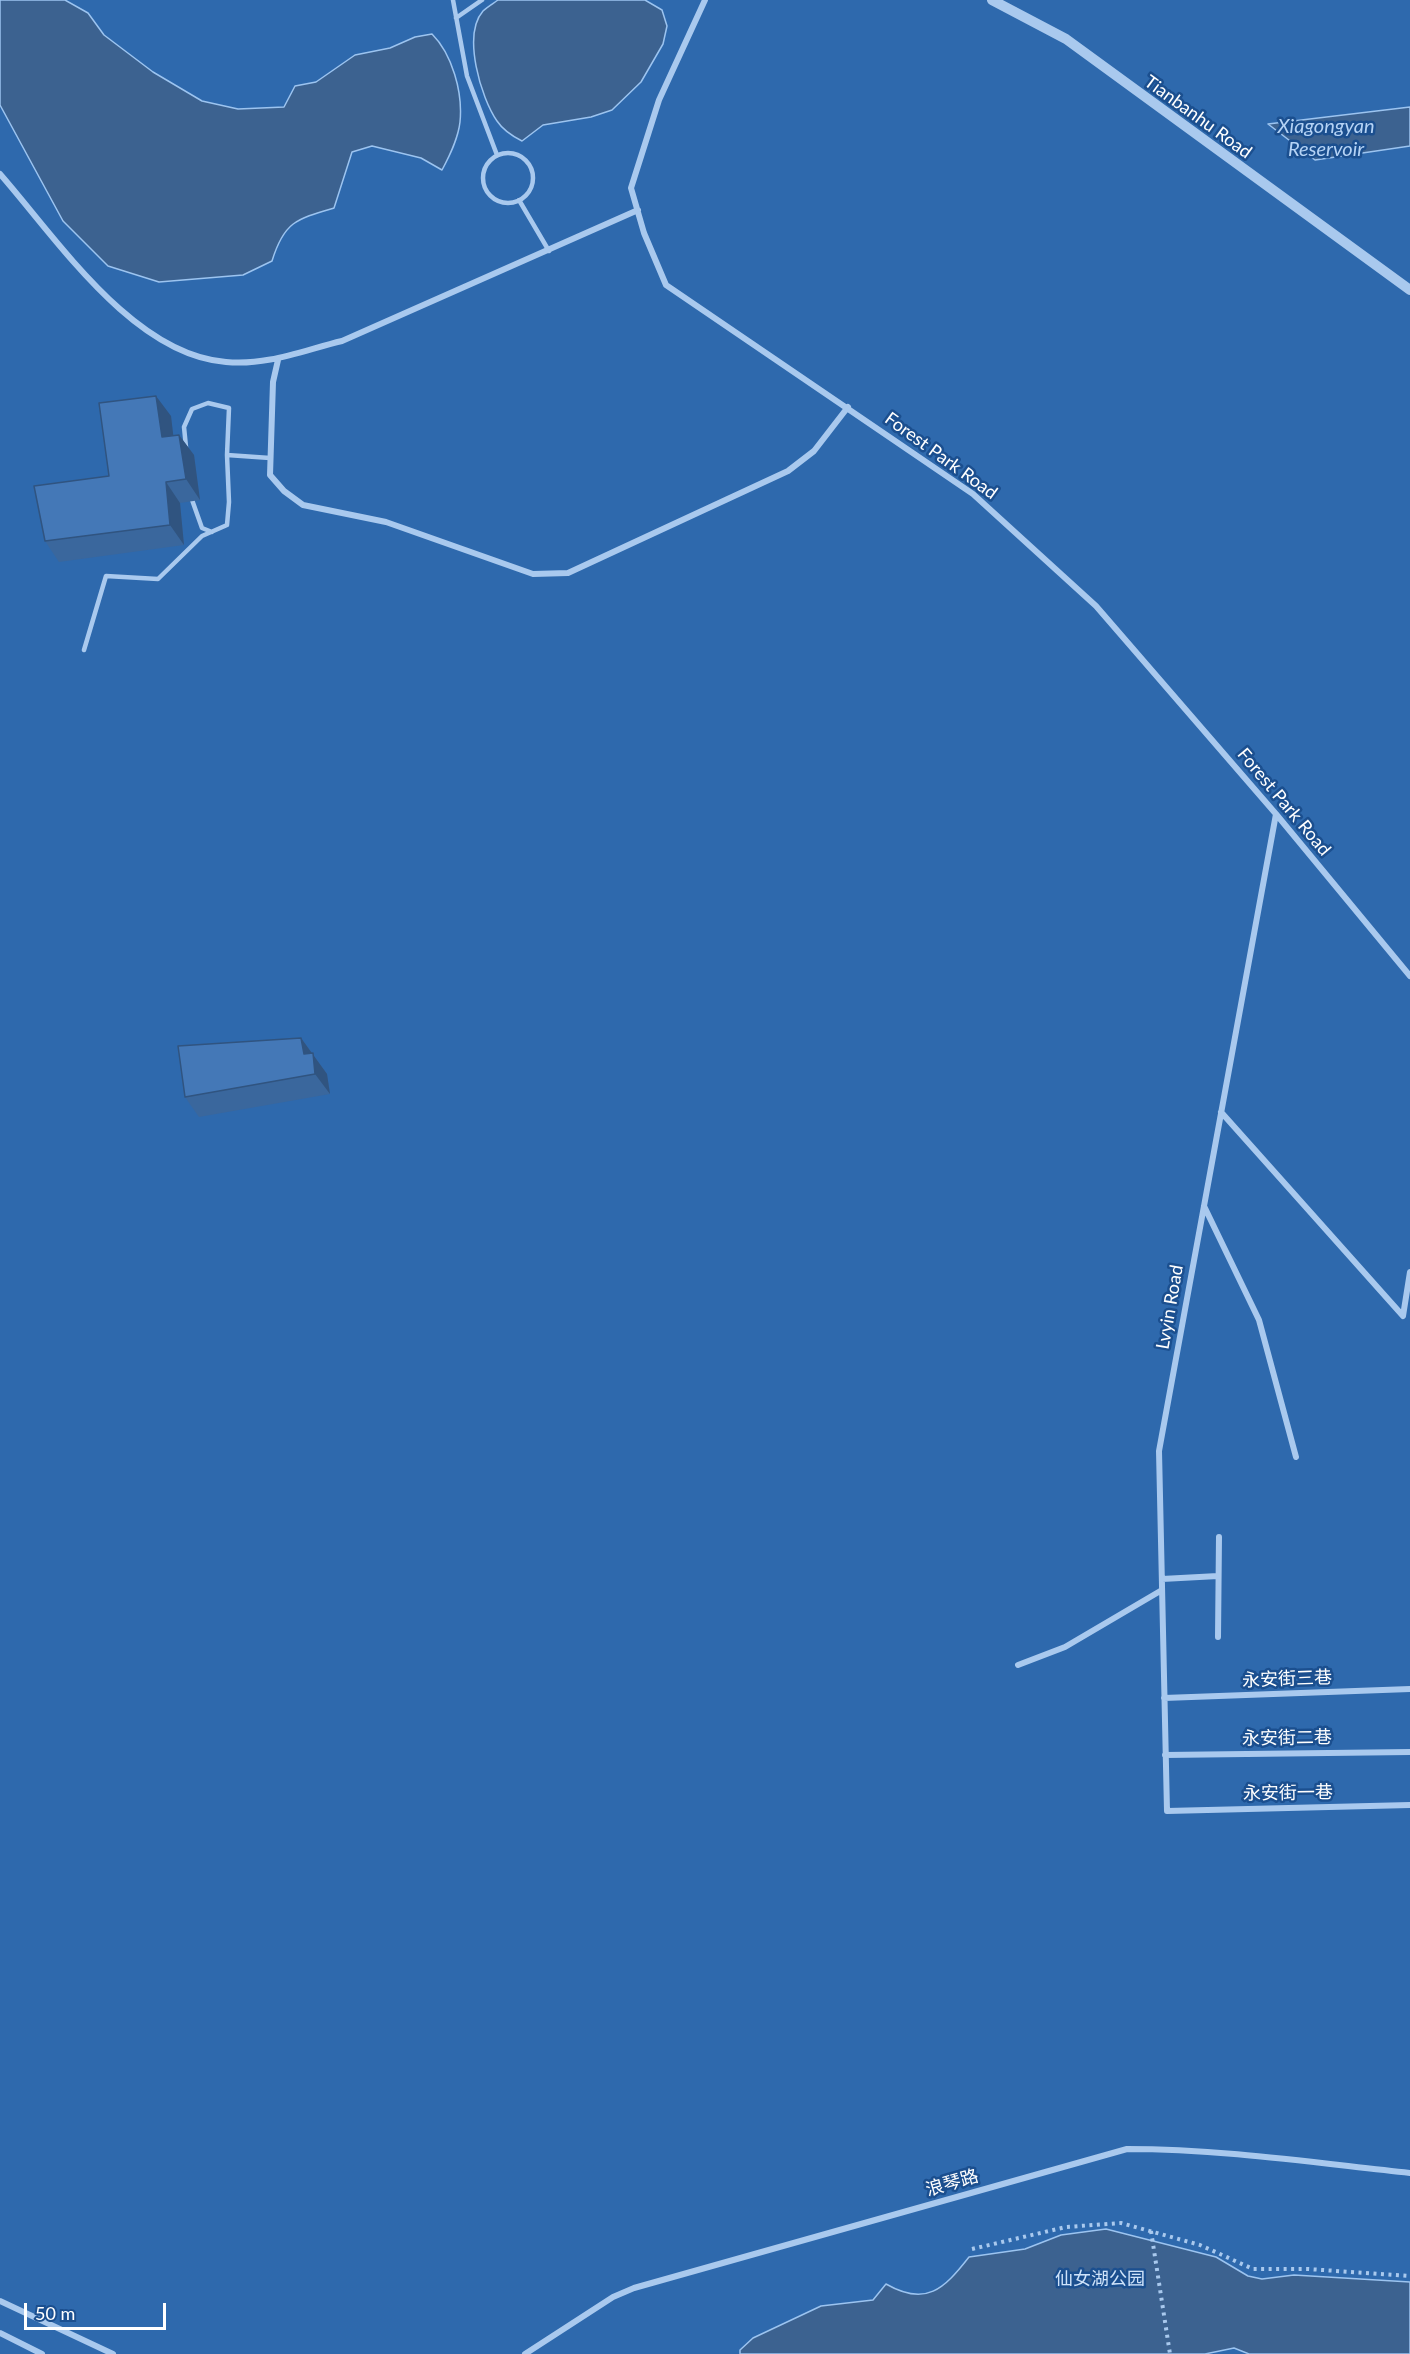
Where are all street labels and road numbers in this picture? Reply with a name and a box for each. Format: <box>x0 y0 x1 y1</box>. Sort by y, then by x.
street label: Tianbanhu Road <box>1140 71 1256 163</box>
street label: Forest Park Road <box>881 408 1001 504</box>
street label: Forest Park Road <box>1233 744 1335 860</box>
street label: Lvyin Road <box>1152 1263 1188 1351</box>
street label: 永安街三巷 <box>1242 1667 1332 1691</box>
street label: 永安街二巷 <box>1242 1726 1332 1750</box>
street label: 永安街一巷 <box>1243 1781 1333 1805</box>
street label: 浪琴路 <box>923 2165 981 2201</box>

